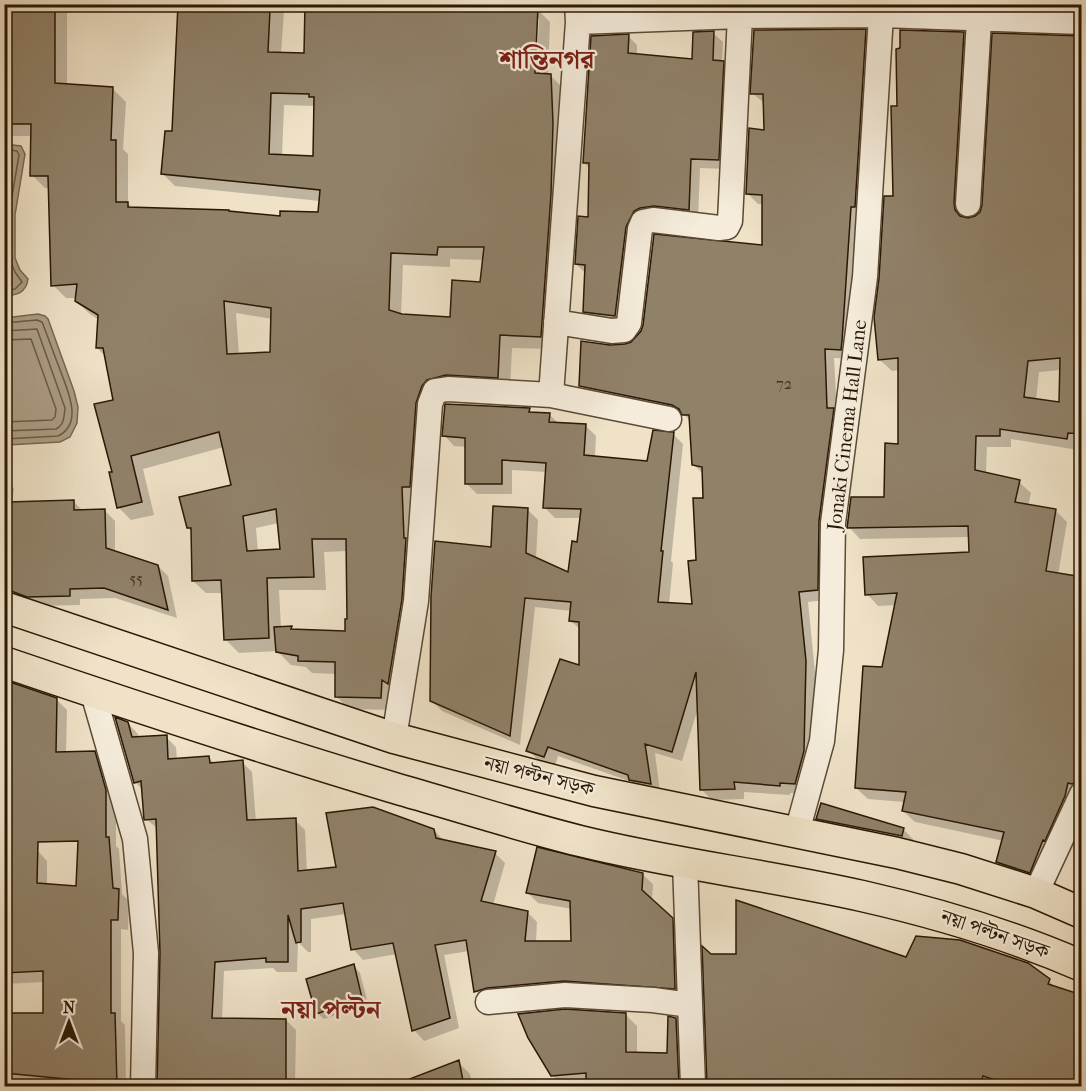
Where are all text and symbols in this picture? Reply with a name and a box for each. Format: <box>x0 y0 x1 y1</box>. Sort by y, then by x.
district label: শান্তিনগর <box>498 44 596 75</box>
street label: Jonaki Cinema Hall Lane <box>822 318 871 534</box>
house number: 72 <box>776 374 792 393</box>
house number: 55 <box>129 569 143 588</box>
street label: নয়া পল্টন সড়ক <box>480 750 598 801</box>
street label: নয়া পল্টন সড়ক <box>937 903 1053 964</box>
north arrow <box>39 992 99 1052</box>
district label: নয়া পল্টন <box>280 994 382 1025</box>
text: N <box>63 998 76 1017</box>

